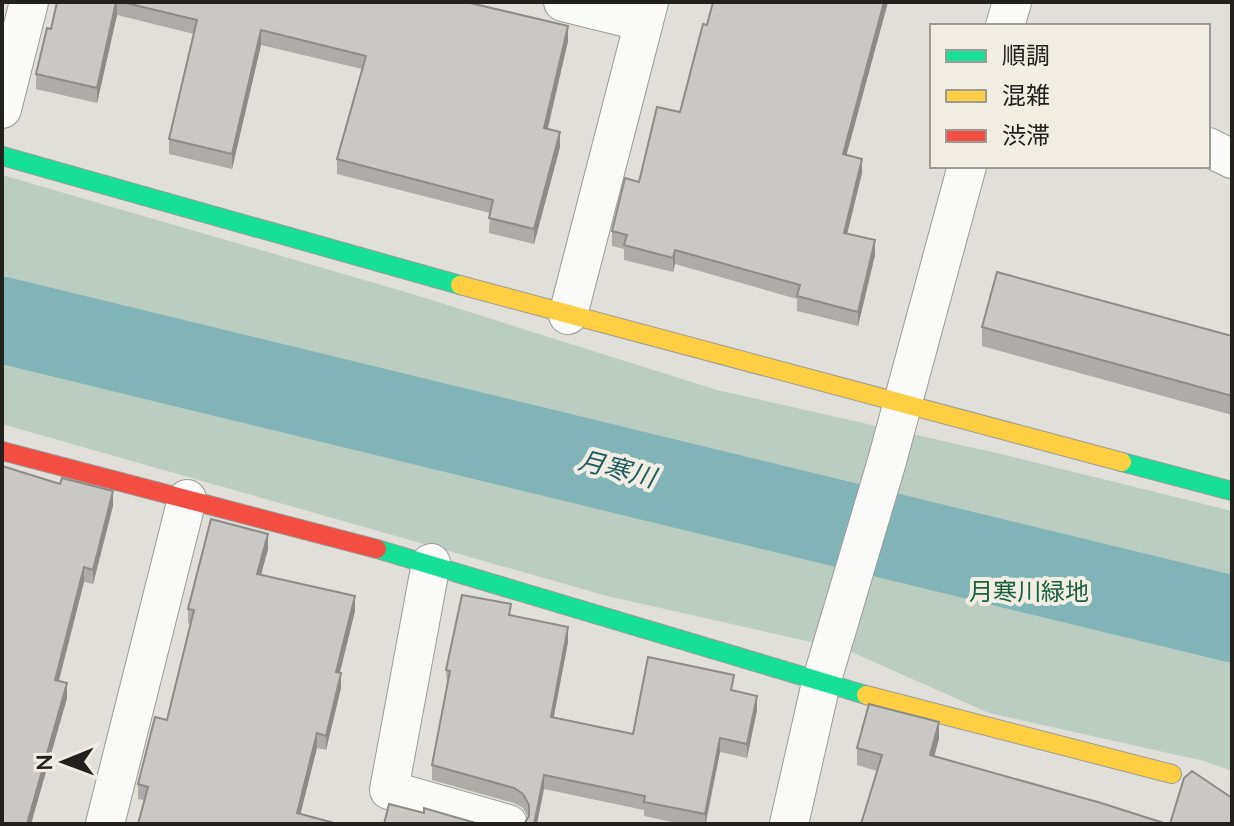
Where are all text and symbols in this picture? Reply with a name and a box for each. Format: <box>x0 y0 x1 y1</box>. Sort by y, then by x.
legend <box>930 24 1210 168</box>
text: 順調 <box>1002 40 1050 72</box>
text: 混雑 <box>1002 80 1050 112</box>
text: 渋滞 <box>1002 120 1050 152</box>
water label: 月寒川 <box>575 443 662 497</box>
park label: 月寒川緑地 <box>969 576 1089 608</box>
north arrow <box>24 722 104 802</box>
text: N <box>30 754 60 771</box>

